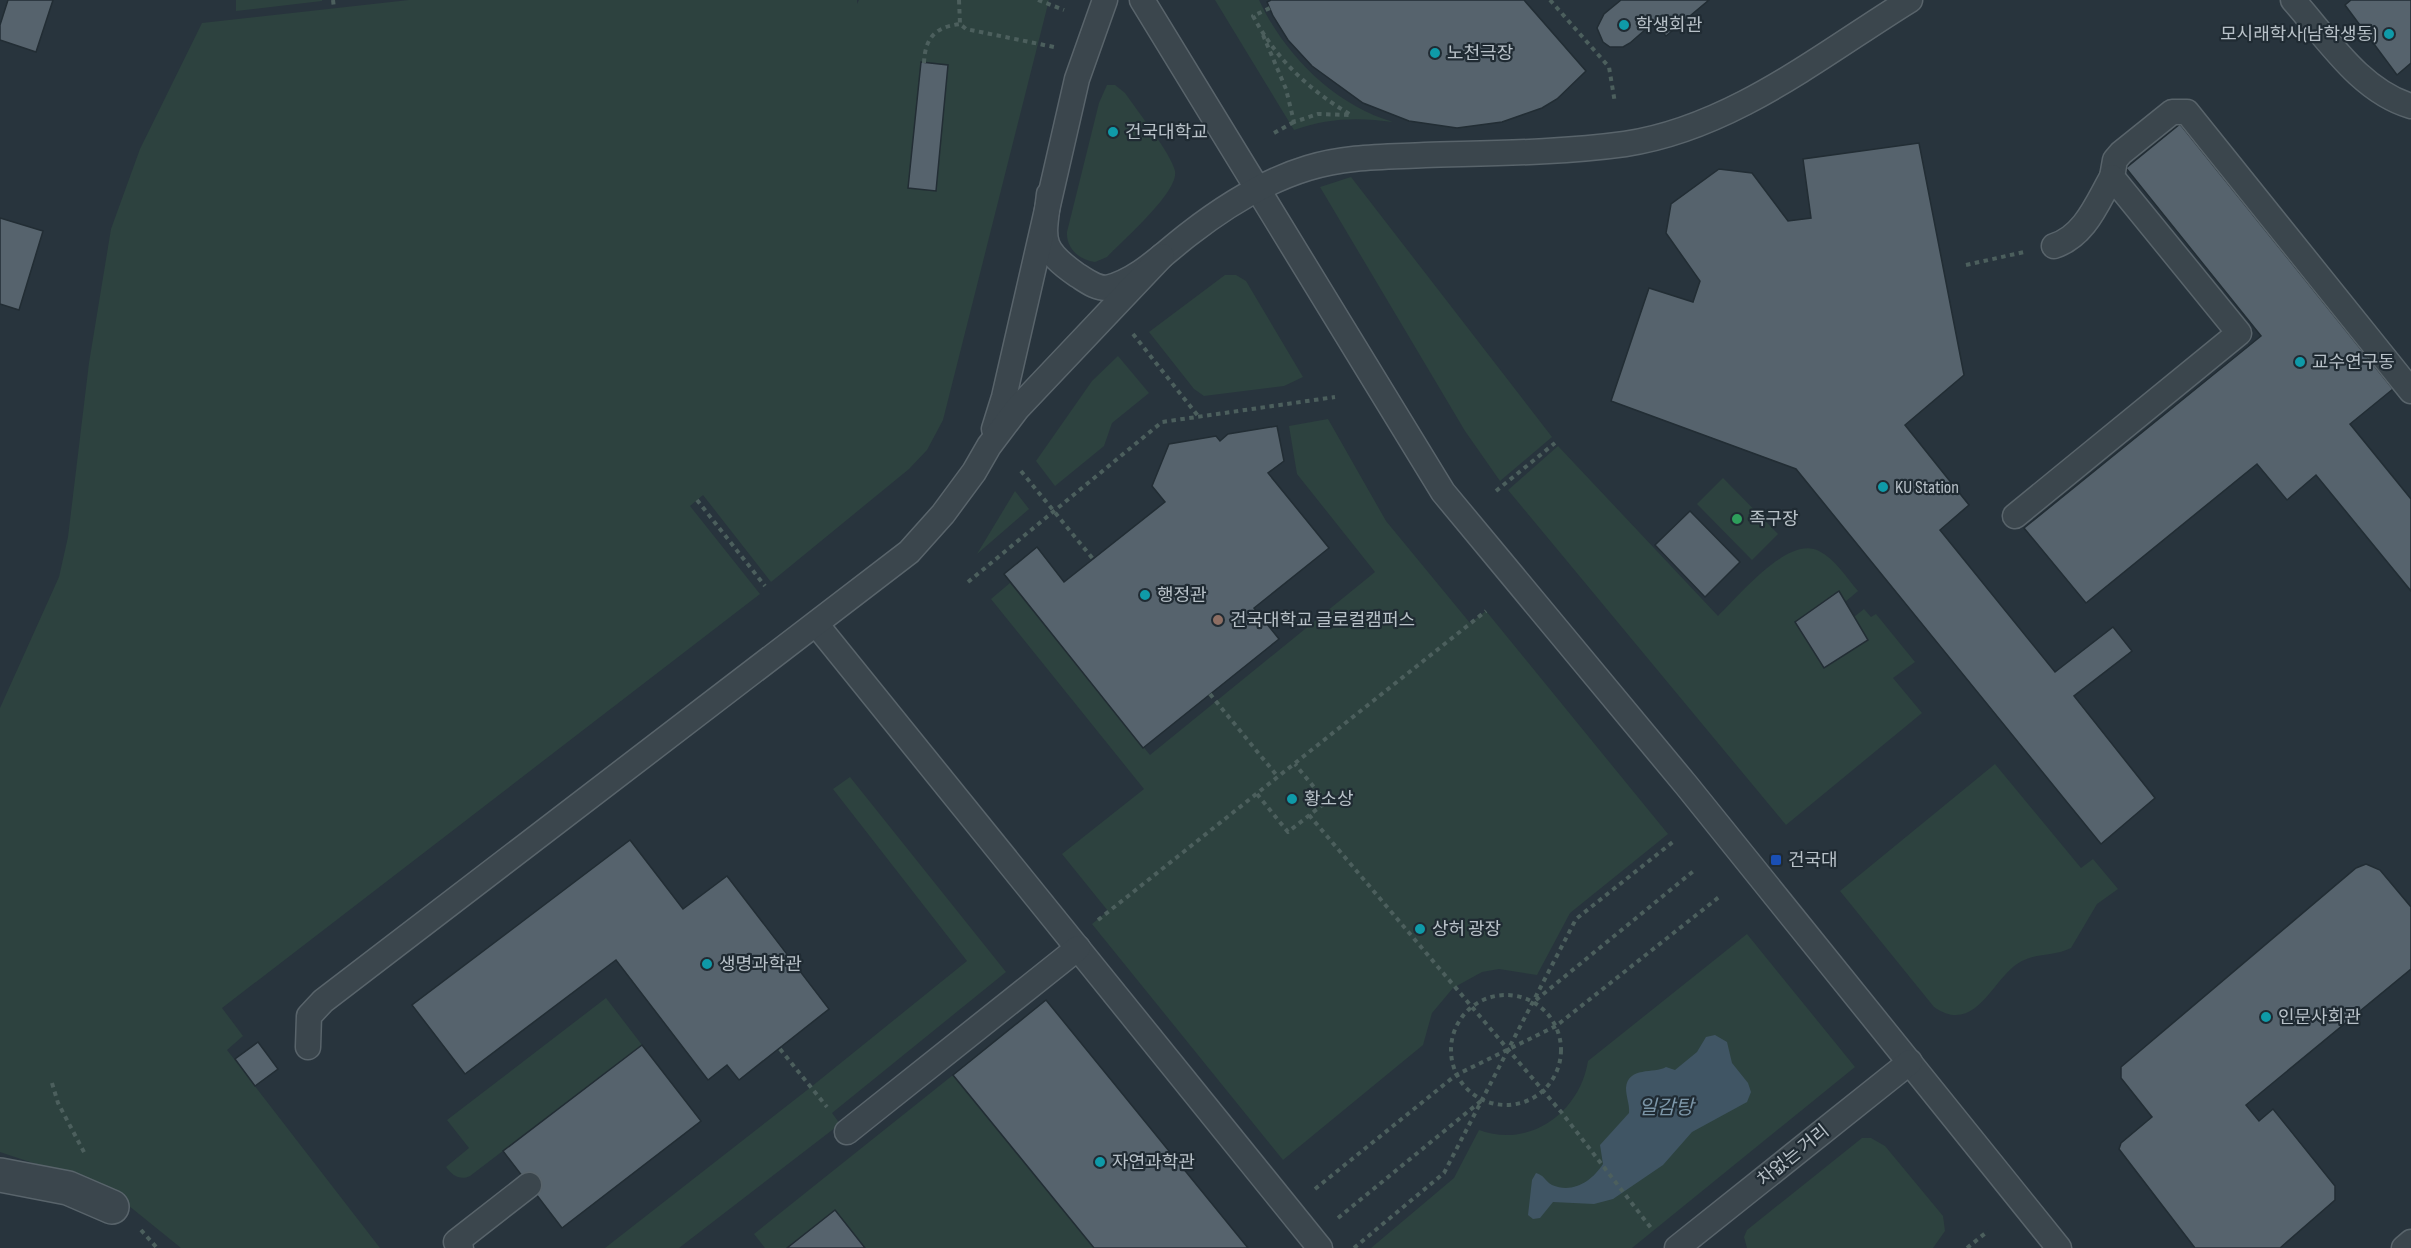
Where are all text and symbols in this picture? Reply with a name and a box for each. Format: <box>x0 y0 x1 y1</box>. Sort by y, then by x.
place label: 학생회관 <box>1636 15 1703 36</box>
marker: 학생회관 <box>1617 18 1631 32</box>
place label: 모시래학사(남학생동) <box>2220 24 2377 45</box>
marker: 모시래학사(남학생동) <box>2382 27 2396 41</box>
place label: 노천극장 <box>1447 43 1513 64</box>
marker: 노천극장 <box>1428 46 1442 60</box>
place label: 건국대학교 <box>1125 122 1208 143</box>
marker: 건국대학교 <box>1106 125 1120 139</box>
place label: 교수연구동 <box>2312 352 2395 373</box>
marker: 교수연구동 <box>2293 355 2307 369</box>
place label: KU Station <box>1895 477 1959 498</box>
marker: KU Station <box>1876 480 1890 494</box>
place label: 족구장 <box>1749 509 1799 530</box>
marker: 족구장 <box>1730 512 1744 526</box>
place label: 행정관 <box>1157 585 1207 606</box>
marker: 행정관 <box>1138 588 1152 602</box>
place label: 건국대학교 글로컬캠퍼스 <box>1230 610 1415 631</box>
marker: 건국대학교 글로컬캠퍼스 <box>1211 613 1225 627</box>
place label: 황소상 <box>1304 789 1354 810</box>
marker: 황소상 <box>1285 792 1299 806</box>
place label: 건국대 <box>1788 850 1838 871</box>
marker: 건국대 <box>1769 853 1783 867</box>
place label: 상허 광장 <box>1432 919 1501 940</box>
marker: 상허 광장 <box>1413 922 1427 936</box>
place label: 생명과학관 <box>719 954 802 975</box>
marker: 생명과학관 <box>700 957 714 971</box>
place label: 인문사회관 <box>2278 1007 2361 1028</box>
marker: 인문사회관 <box>2259 1010 2273 1024</box>
water label: 일감탕 <box>1638 1096 1696 1120</box>
street label: 차없는 거리 <box>1753 1120 1833 1191</box>
place label: 자연과학관 <box>1112 1152 1195 1173</box>
marker: 자연과학관 <box>1093 1155 1107 1169</box>

